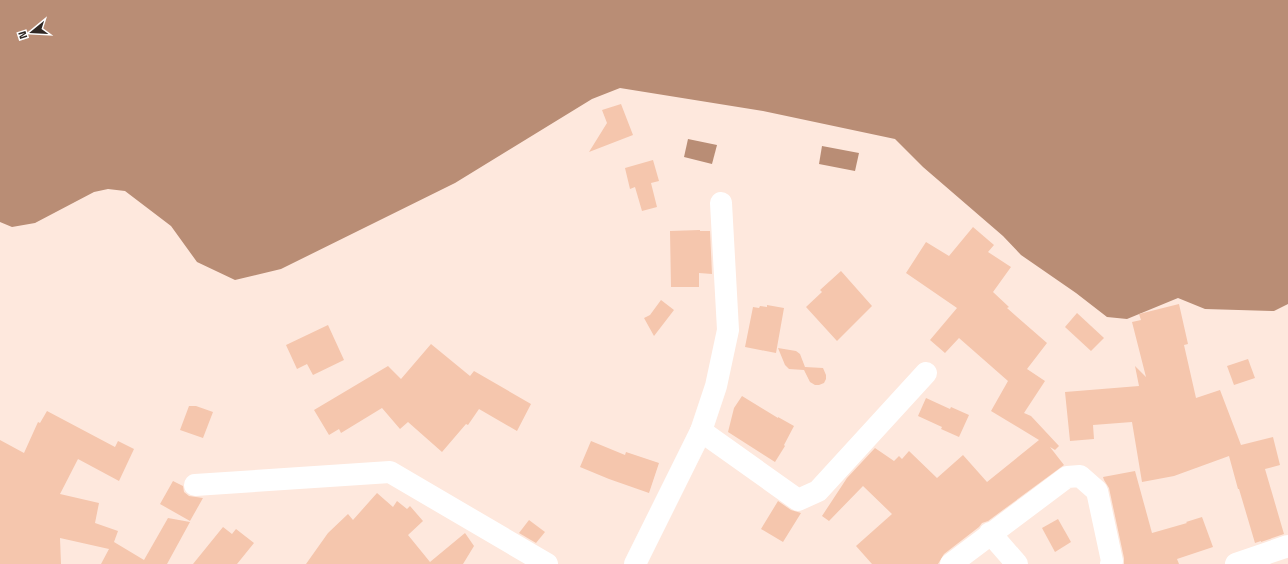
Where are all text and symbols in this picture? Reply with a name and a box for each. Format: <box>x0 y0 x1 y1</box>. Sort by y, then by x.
north arrow <box>12 12 52 52</box>
text: N <box>14 29 31 41</box>

